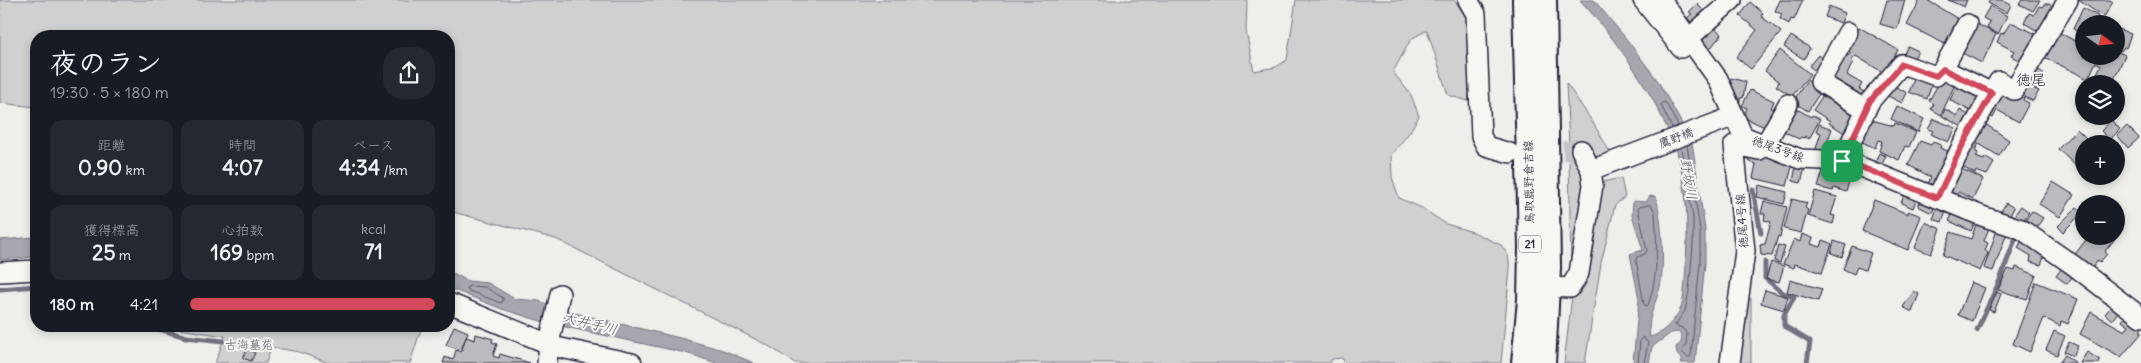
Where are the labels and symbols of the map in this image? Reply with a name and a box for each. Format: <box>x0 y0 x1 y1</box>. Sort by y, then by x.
north arrow <box>2075 15 2125 65</box>
district label: 徳尾 <box>2016 70 2046 89</box>
street label: 鷹野橋 <box>1656 124 1695 151</box>
street label: 徳尾3号線 <box>1750 132 1806 165</box>
street label: 鳥取鹿野倉吉線 <box>1520 140 1537 224</box>
pin <box>1821 140 1863 182</box>
water label: 野坂川 <box>1676 157 1702 201</box>
street label: 徳尾4号線 <box>1732 193 1751 249</box>
road number: 21 <box>1519 235 1541 252</box>
water label: 大井手川 <box>561 307 619 339</box>
park label: 古海墓苑 <box>225 337 273 352</box>

